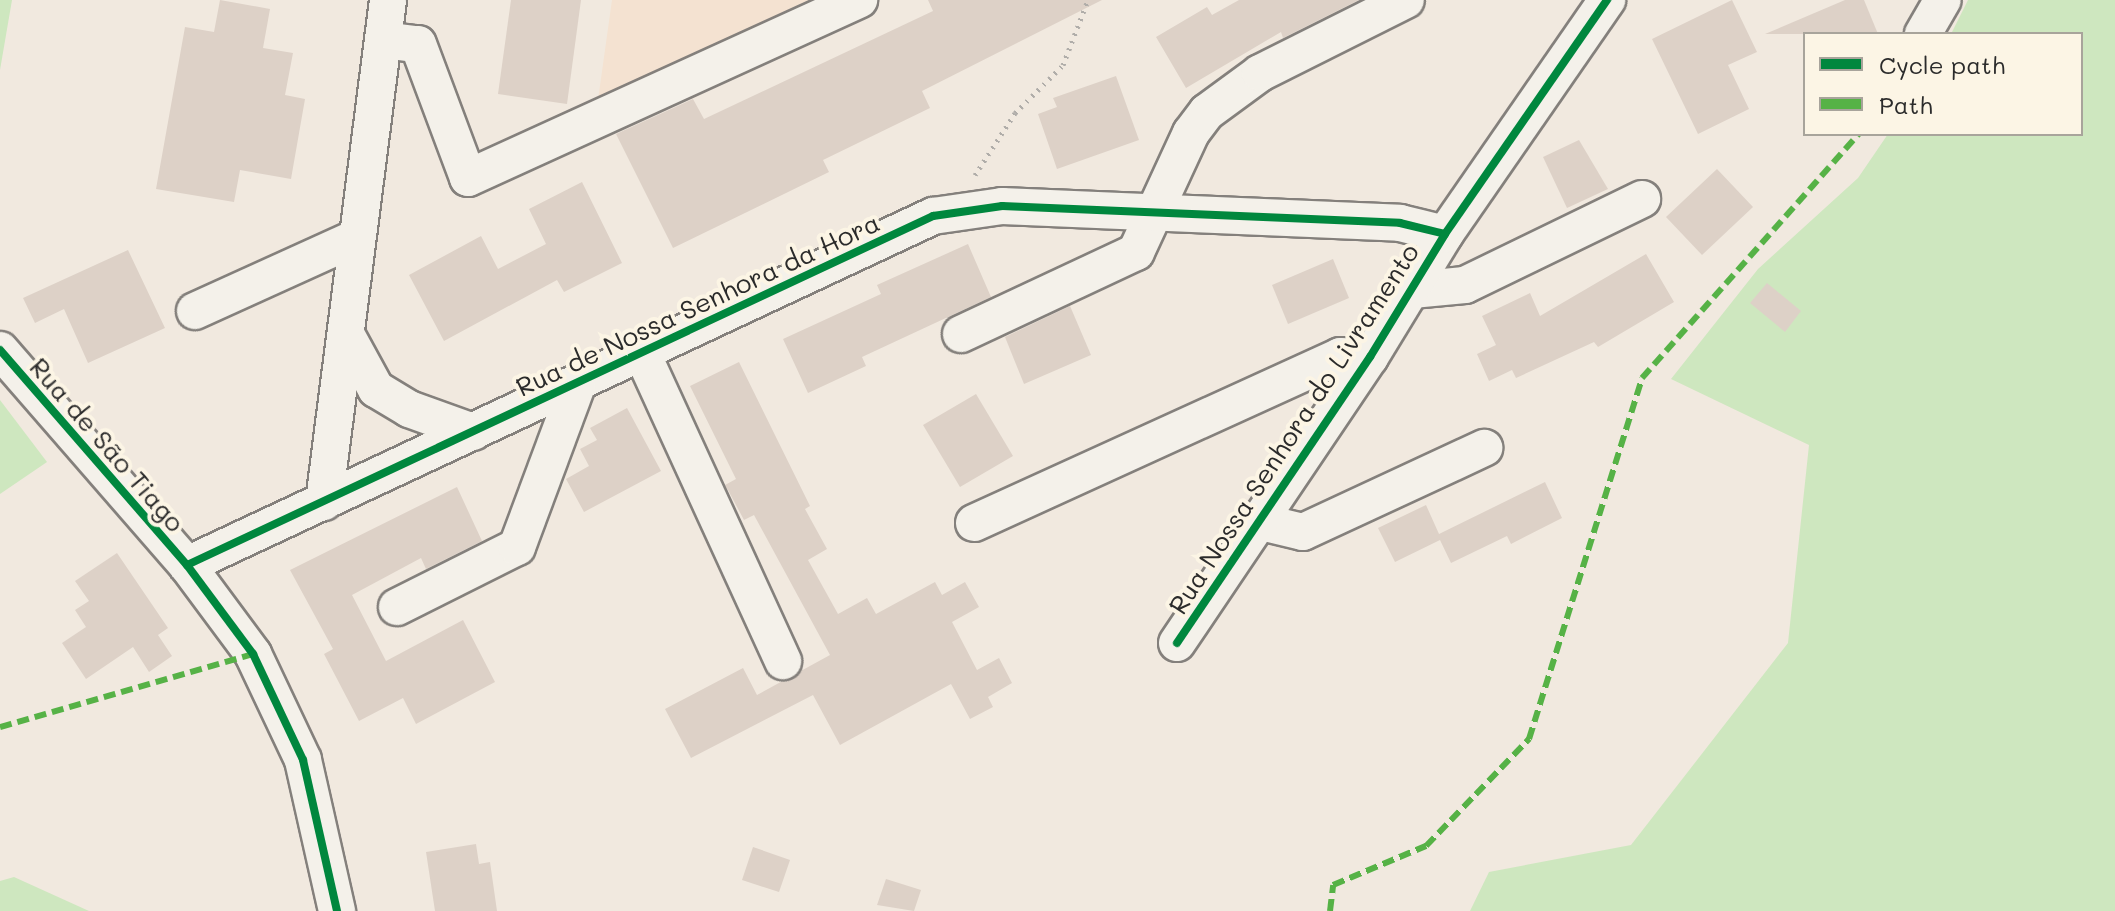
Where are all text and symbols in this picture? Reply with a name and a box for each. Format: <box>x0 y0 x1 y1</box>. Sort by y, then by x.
legend <box>1803 32 2083 136</box>
text: Cycle path <box>1879 49 2005 80</box>
text: Path <box>1879 89 1933 120</box>
street label: Rua de Nossa Senhora da Hora <box>511 207 885 403</box>
street label: Rua Nossa Senhora do Livramento <box>1162 238 1426 620</box>
street label: Rua de São Tiago <box>23 352 191 538</box>

